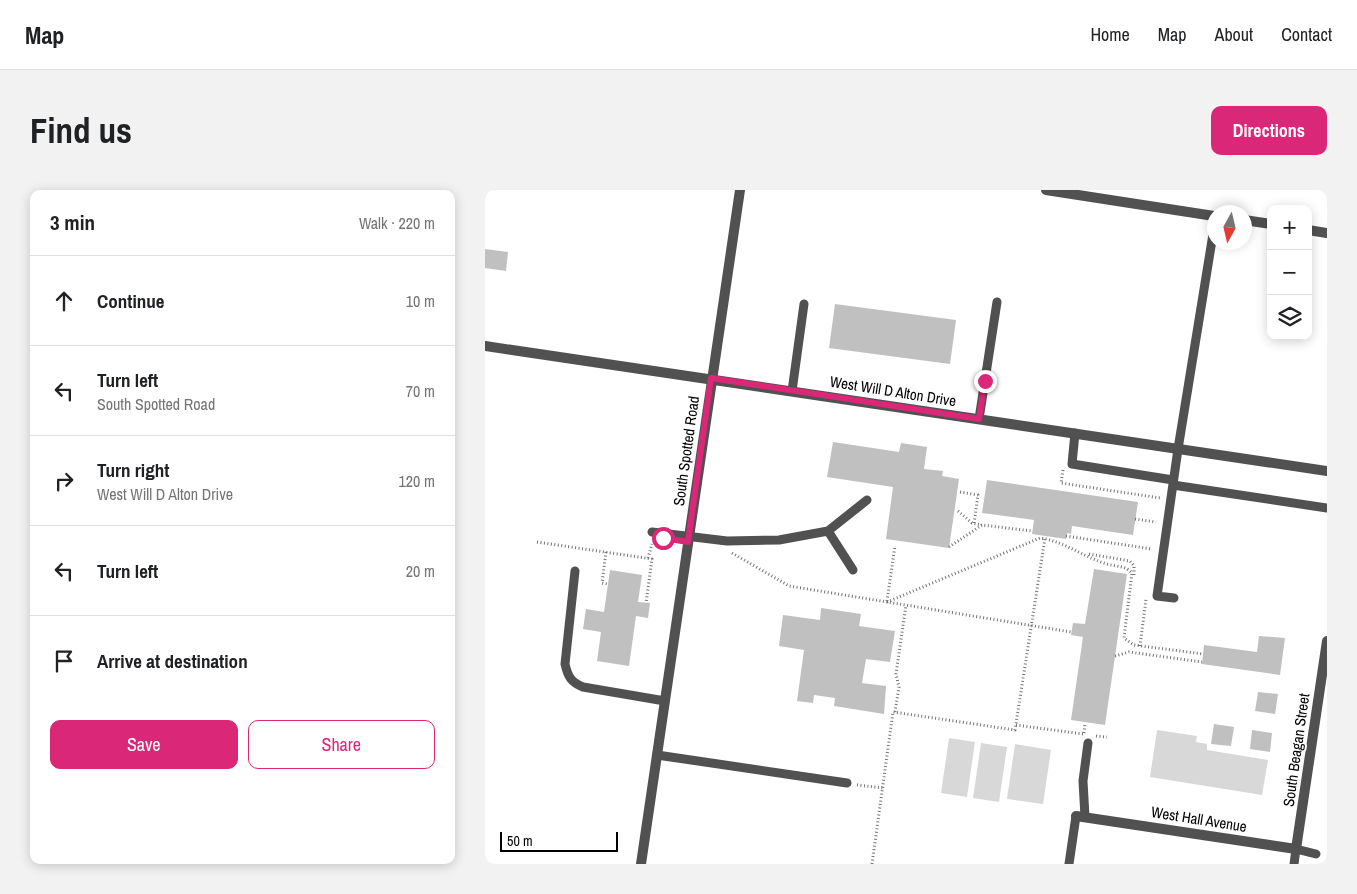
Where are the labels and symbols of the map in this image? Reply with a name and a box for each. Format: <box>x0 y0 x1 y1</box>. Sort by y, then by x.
north arrow <box>1207 205 1252 250</box>
route end <box>974 370 997 393</box>
street label: West Will D Alton Drive <box>828 371 958 411</box>
street label: South Spotted Road <box>668 395 704 507</box>
route start <box>652 527 675 550</box>
street label: South Beagan Street <box>1278 691 1314 808</box>
street label: West Hall Avenue <box>1150 801 1249 837</box>
scale bar <box>500 829 617 852</box>

